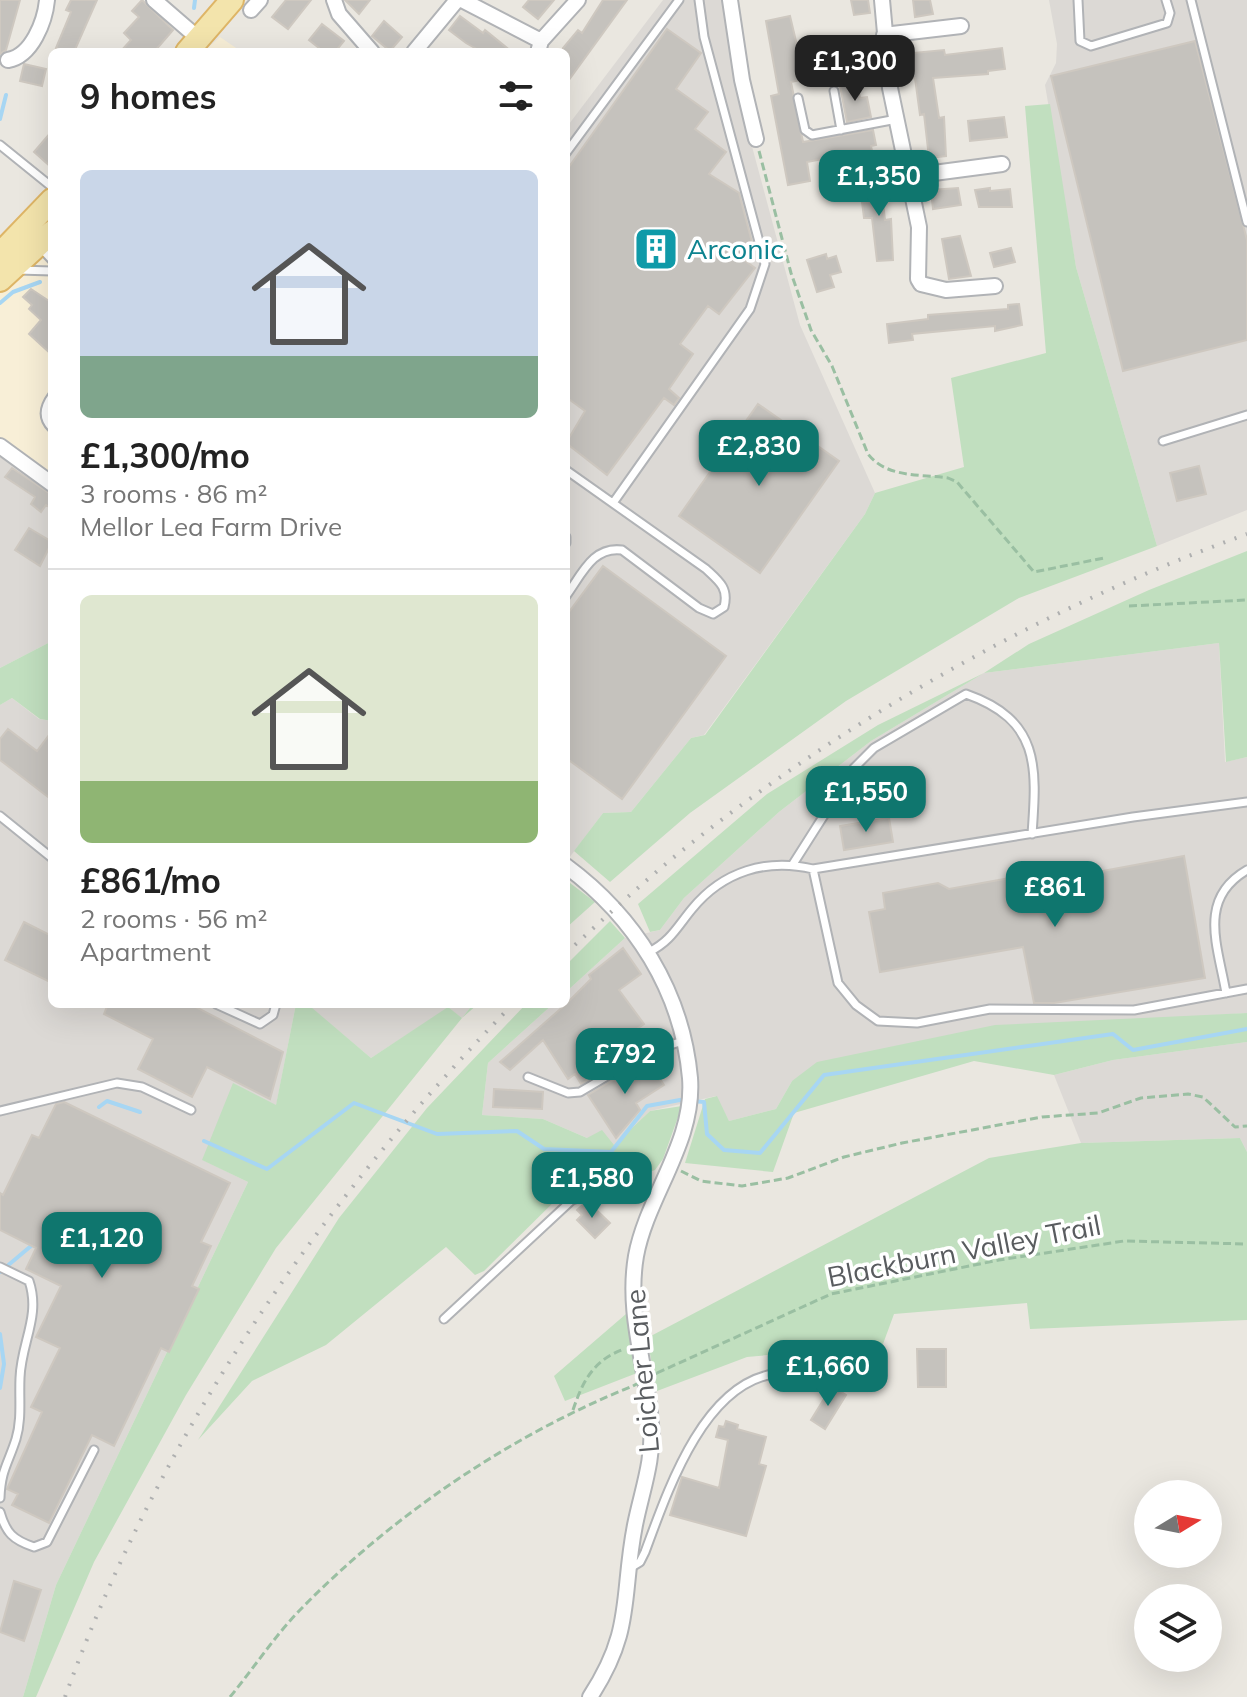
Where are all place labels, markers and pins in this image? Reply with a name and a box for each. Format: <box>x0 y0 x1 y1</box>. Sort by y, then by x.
pin: £1,300 <box>790 35 920 103</box>
pin: £1,350 <box>814 150 944 218</box>
building icon: Arconic <box>632 225 680 273</box>
place label: Arconic <box>687 231 784 266</box>
pin: £2,830 <box>694 420 824 488</box>
pin: £1,550 <box>801 766 931 834</box>
pin: £861 <box>1008 861 1102 929</box>
pin: £792 <box>578 1028 672 1096</box>
pin: £1,580 <box>527 1152 657 1220</box>
pin: £1,120 <box>37 1212 167 1280</box>
pin: £1,660 <box>763 1340 893 1408</box>

